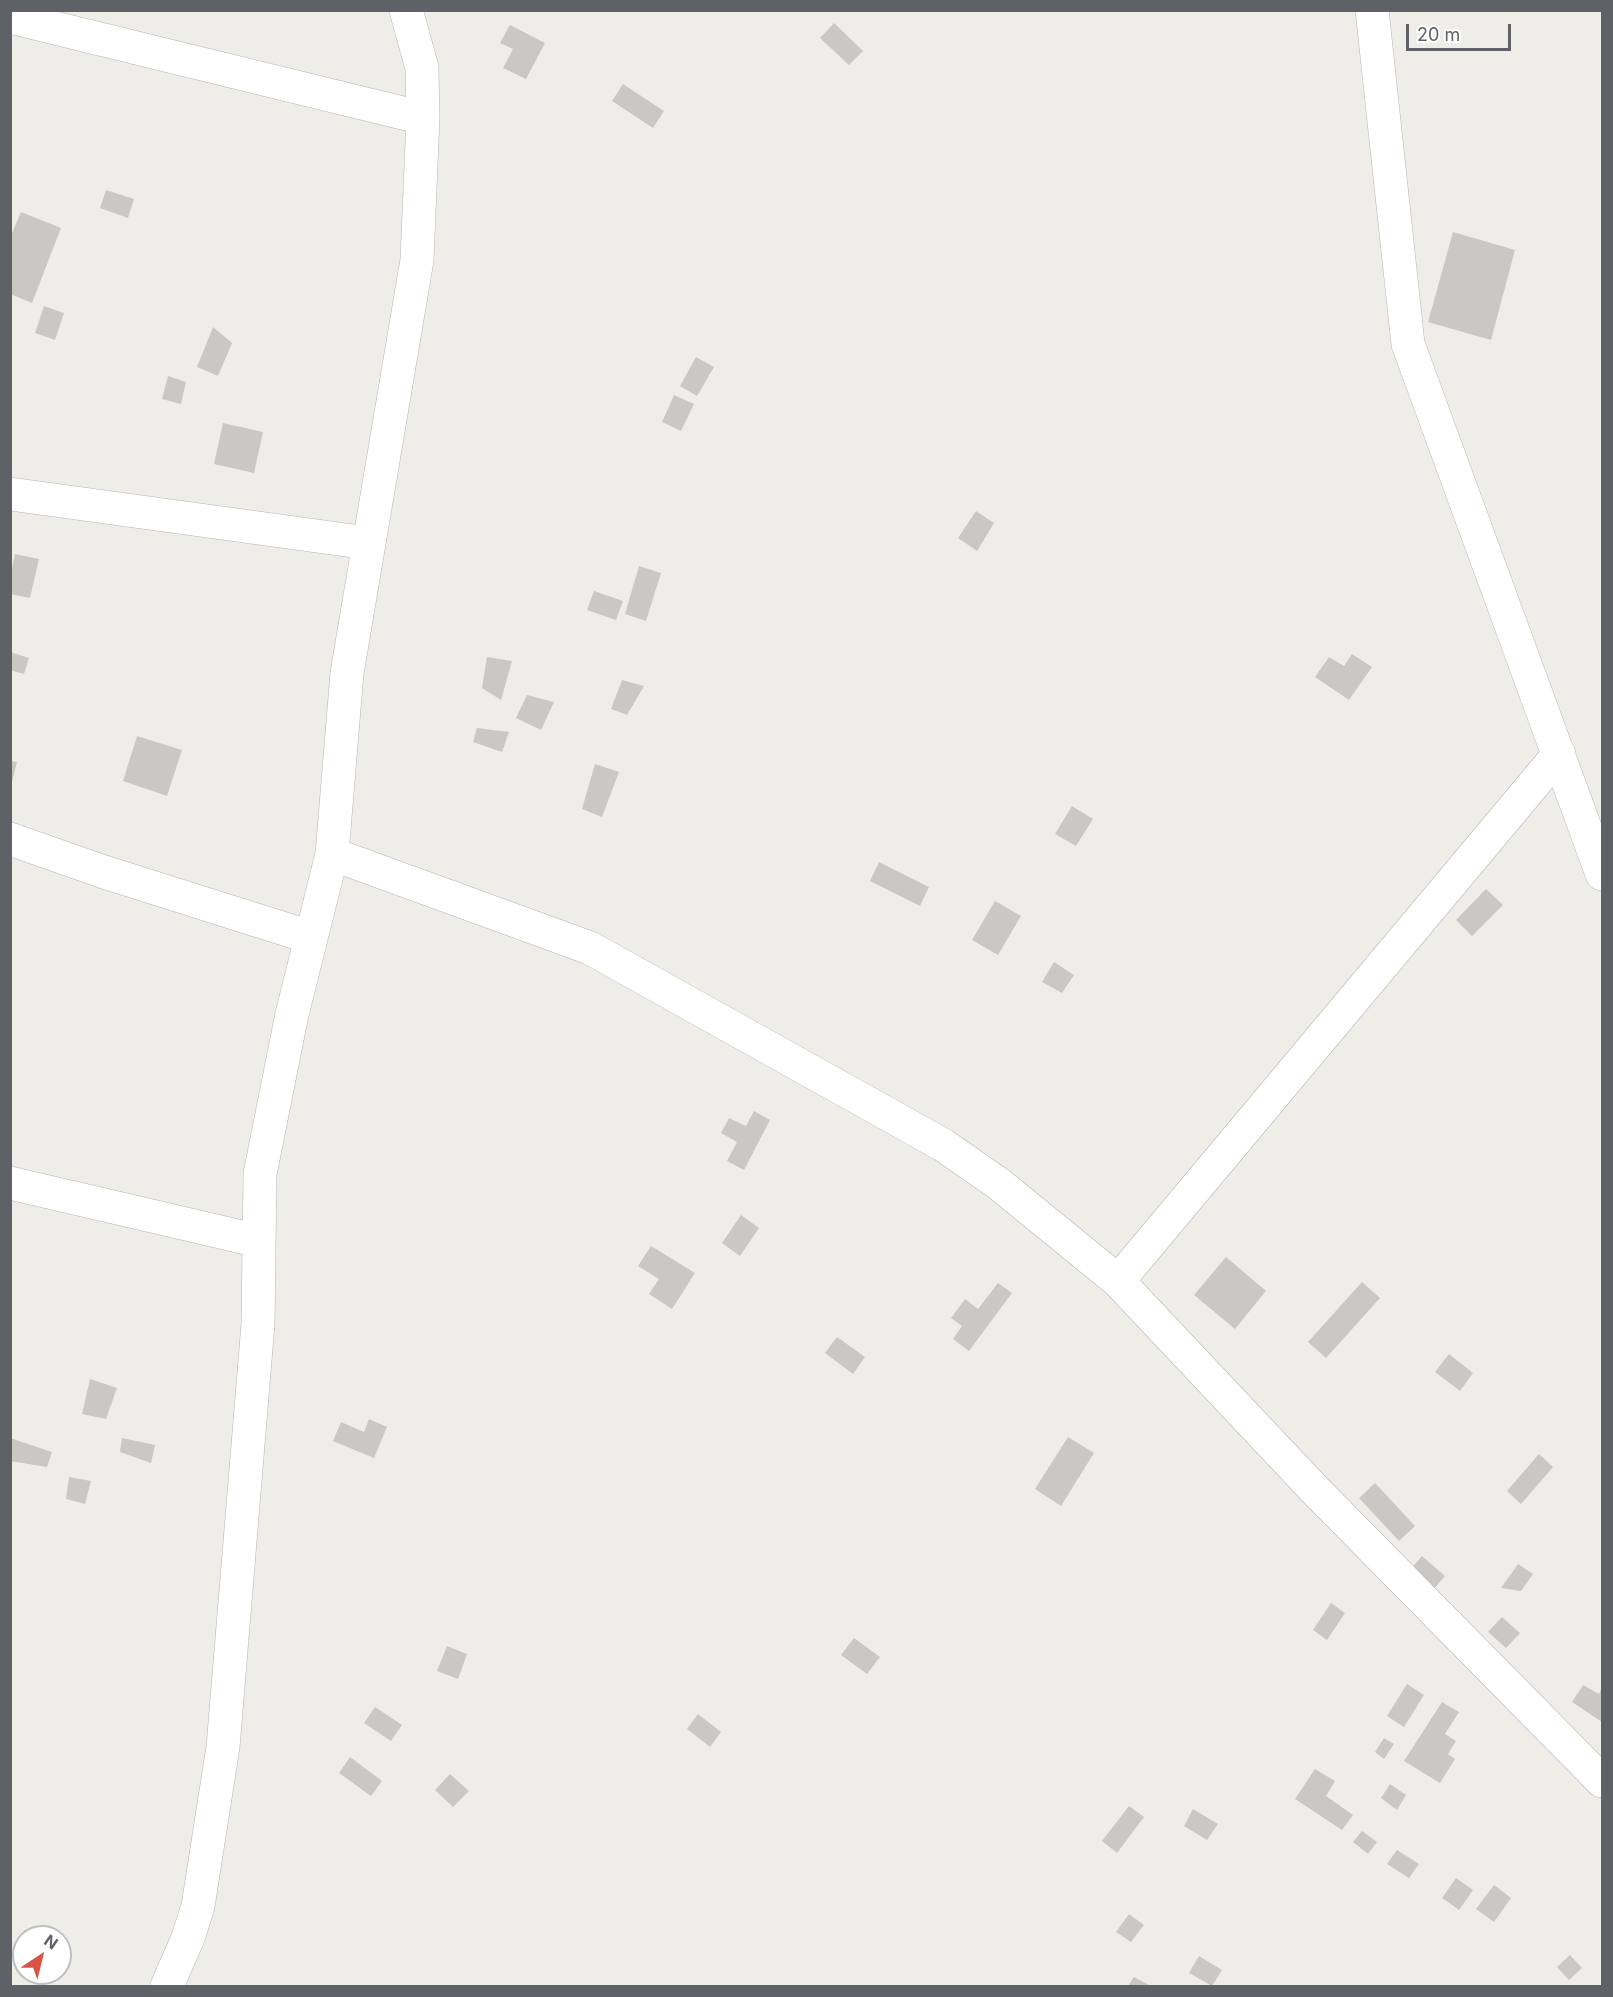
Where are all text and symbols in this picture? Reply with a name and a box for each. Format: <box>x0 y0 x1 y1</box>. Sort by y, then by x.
scale bar <box>1409 12 1514 50</box>
text: 20 m <box>1417 24 1460 45</box>
north arrow <box>12 1925 72 1985</box>
text: N <box>40 1930 62 1954</box>

